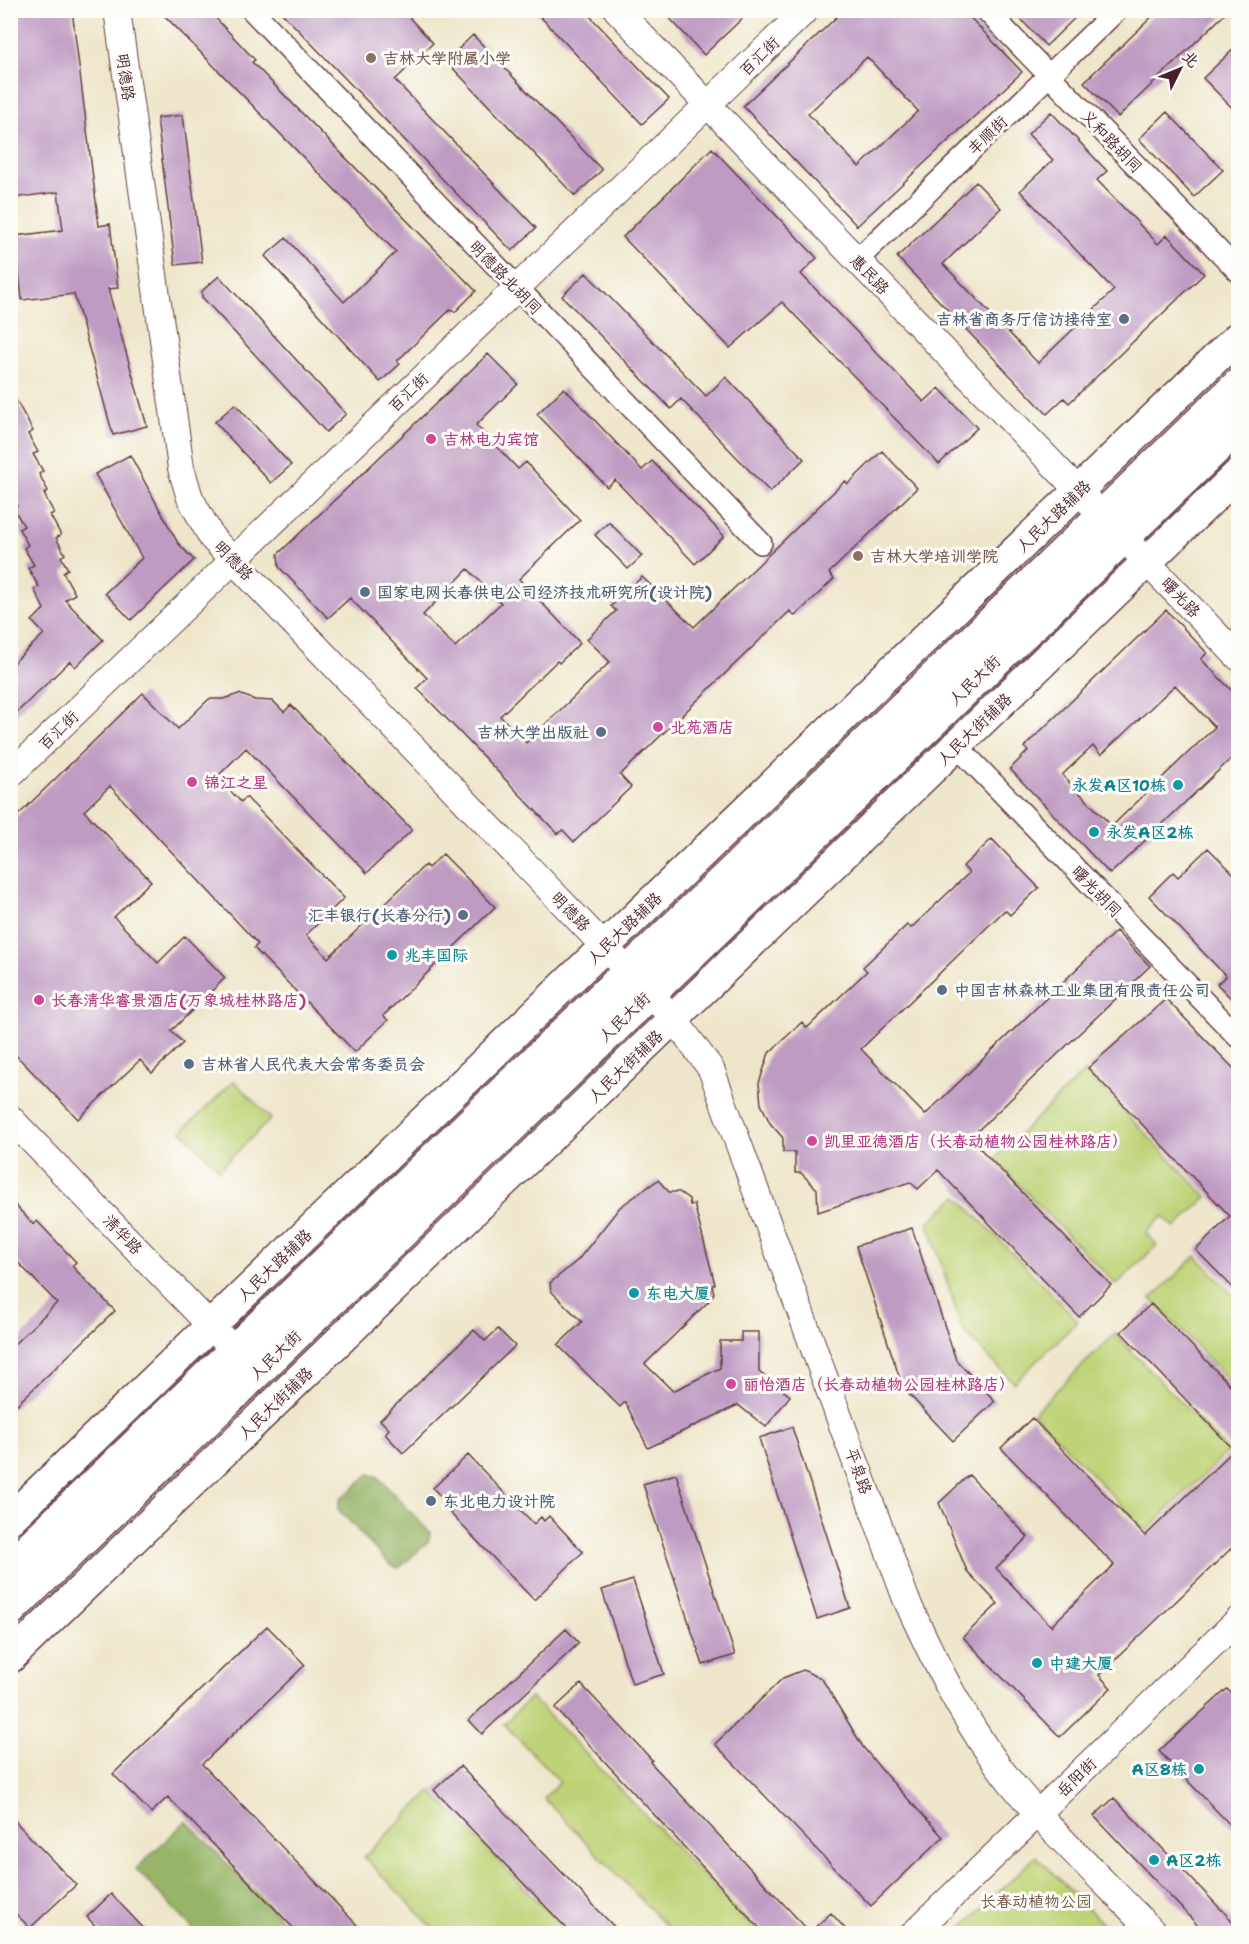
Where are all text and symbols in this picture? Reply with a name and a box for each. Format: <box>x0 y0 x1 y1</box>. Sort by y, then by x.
street label: 百汇街 <box>735 32 784 81</box>
north arrow <box>1150 39 1210 99</box>
text: 北 <box>1177 46 1204 72</box>
place label: 吉林大学附属小学 <box>383 48 511 69</box>
marker: 吉林大学附属小学 <box>364 51 378 65</box>
street label: 明德路 <box>112 52 139 102</box>
street label: 义和路胡同 <box>1076 105 1147 177</box>
street label: 丰顺街 <box>963 111 1012 160</box>
street label: 明德路北胡同 <box>465 236 547 319</box>
street label: 惠民路 <box>845 250 894 299</box>
place label: 吉林省商务厅信访接待室 <box>936 309 1112 330</box>
marker: 吉林省商务厅信访接待室 <box>1117 312 1131 326</box>
street label: 百汇街 <box>384 368 433 417</box>
place label: 吉林电力宾馆 <box>443 429 539 450</box>
marker: 吉林电力宾馆 <box>424 432 438 446</box>
street label: 人民大路辅路 <box>1012 475 1095 557</box>
street label: 明德路 <box>209 536 258 585</box>
place label: 吉林大学培训学院 <box>870 546 998 567</box>
marker: 吉林大学培训学院 <box>851 549 865 563</box>
street label: 曙光路 <box>1156 573 1205 622</box>
place label: 国家电网长春供电公司经济技术研究所(设计院) <box>377 582 712 603</box>
marker: 国家电网长春供电公司经济技术研究所(设计院) <box>358 585 372 599</box>
street label: 人民大街 <box>944 651 1005 710</box>
street label: 人民大街辅路 <box>933 688 1016 770</box>
street label: 百汇街 <box>34 706 83 755</box>
place label: 北苑酒店 <box>670 717 734 738</box>
marker: 北苑酒店 <box>651 720 665 734</box>
place label: 吉林大学出版社 <box>477 722 589 743</box>
marker: 吉林大学出版社 <box>594 725 608 739</box>
place label: 锦江之星 <box>204 772 268 793</box>
marker: 锦江之星 <box>185 775 199 789</box>
place label: 永发A区10栋 <box>1072 775 1166 796</box>
marker: 永发A区10栋 <box>1171 778 1185 792</box>
place label: 永发A区2栋 <box>1106 822 1193 843</box>
marker: 永发A区2栋 <box>1087 825 1101 839</box>
street label: 曙光胡同 <box>1067 861 1126 922</box>
street label: 明德路 <box>546 887 595 936</box>
street label: 人民大路辅路 <box>583 887 666 969</box>
place label: 汇丰银行(长春分行) <box>308 905 451 926</box>
marker: 汇丰银行(长春分行) <box>456 908 470 922</box>
place label: 兆丰国际 <box>404 945 468 966</box>
marker: 兆丰国际 <box>385 948 399 962</box>
place label: 中国吉林森林工业集团有限责任公司 <box>954 980 1210 1001</box>
marker: 中国吉林森林工业集团有限责任公司 <box>935 983 949 997</box>
street label: 人民大街 <box>594 988 655 1047</box>
place label: 长春清华睿景酒店(万象城桂林路店) <box>51 990 306 1011</box>
marker: 长春清华睿景酒店(万象城桂林路店) <box>32 993 46 1007</box>
street label: 人民大街辅路 <box>584 1025 667 1107</box>
place label: 吉林省人民代表大会常务委员会 <box>201 1054 425 1075</box>
marker: 吉林省人民代表大会常务委员会 <box>182 1057 196 1071</box>
place label: 凯里亚德酒店（长春动植物公园桂林路店） <box>824 1131 1128 1152</box>
marker: 凯里亚德酒店（长春动植物公园桂林路店） <box>805 1134 819 1148</box>
street label: 清华路 <box>98 1210 147 1259</box>
street label: 人民大路辅路 <box>233 1224 316 1306</box>
place label: 东电大厦 <box>646 1283 710 1304</box>
marker: 东电大厦 <box>627 1286 641 1300</box>
street label: 人民大街 <box>245 1326 306 1385</box>
street label: 人民大街辅路 <box>234 1362 317 1444</box>
place label: 丽怡酒店（长春动植物公园桂林路店） <box>743 1374 1015 1395</box>
marker: 丽怡酒店（长春动植物公园桂林路店） <box>724 1377 738 1391</box>
street label: 平泉路 <box>840 1445 877 1497</box>
place label: 东北电力设计院 <box>443 1491 555 1512</box>
marker: 东北电力设计院 <box>424 1494 438 1508</box>
place label: 中建大厦 <box>1049 1653 1113 1674</box>
marker: 中建大厦 <box>1030 1656 1044 1670</box>
street label: 岳阳街 <box>1052 1753 1101 1802</box>
place label: A区8栋 <box>1132 1759 1187 1780</box>
marker: A区8栋 <box>1192 1762 1206 1776</box>
place label: A区2栋 <box>1166 1850 1221 1871</box>
marker: A区2栋 <box>1147 1853 1161 1867</box>
park label: 长春动植物公园 <box>980 1891 1092 1912</box>

